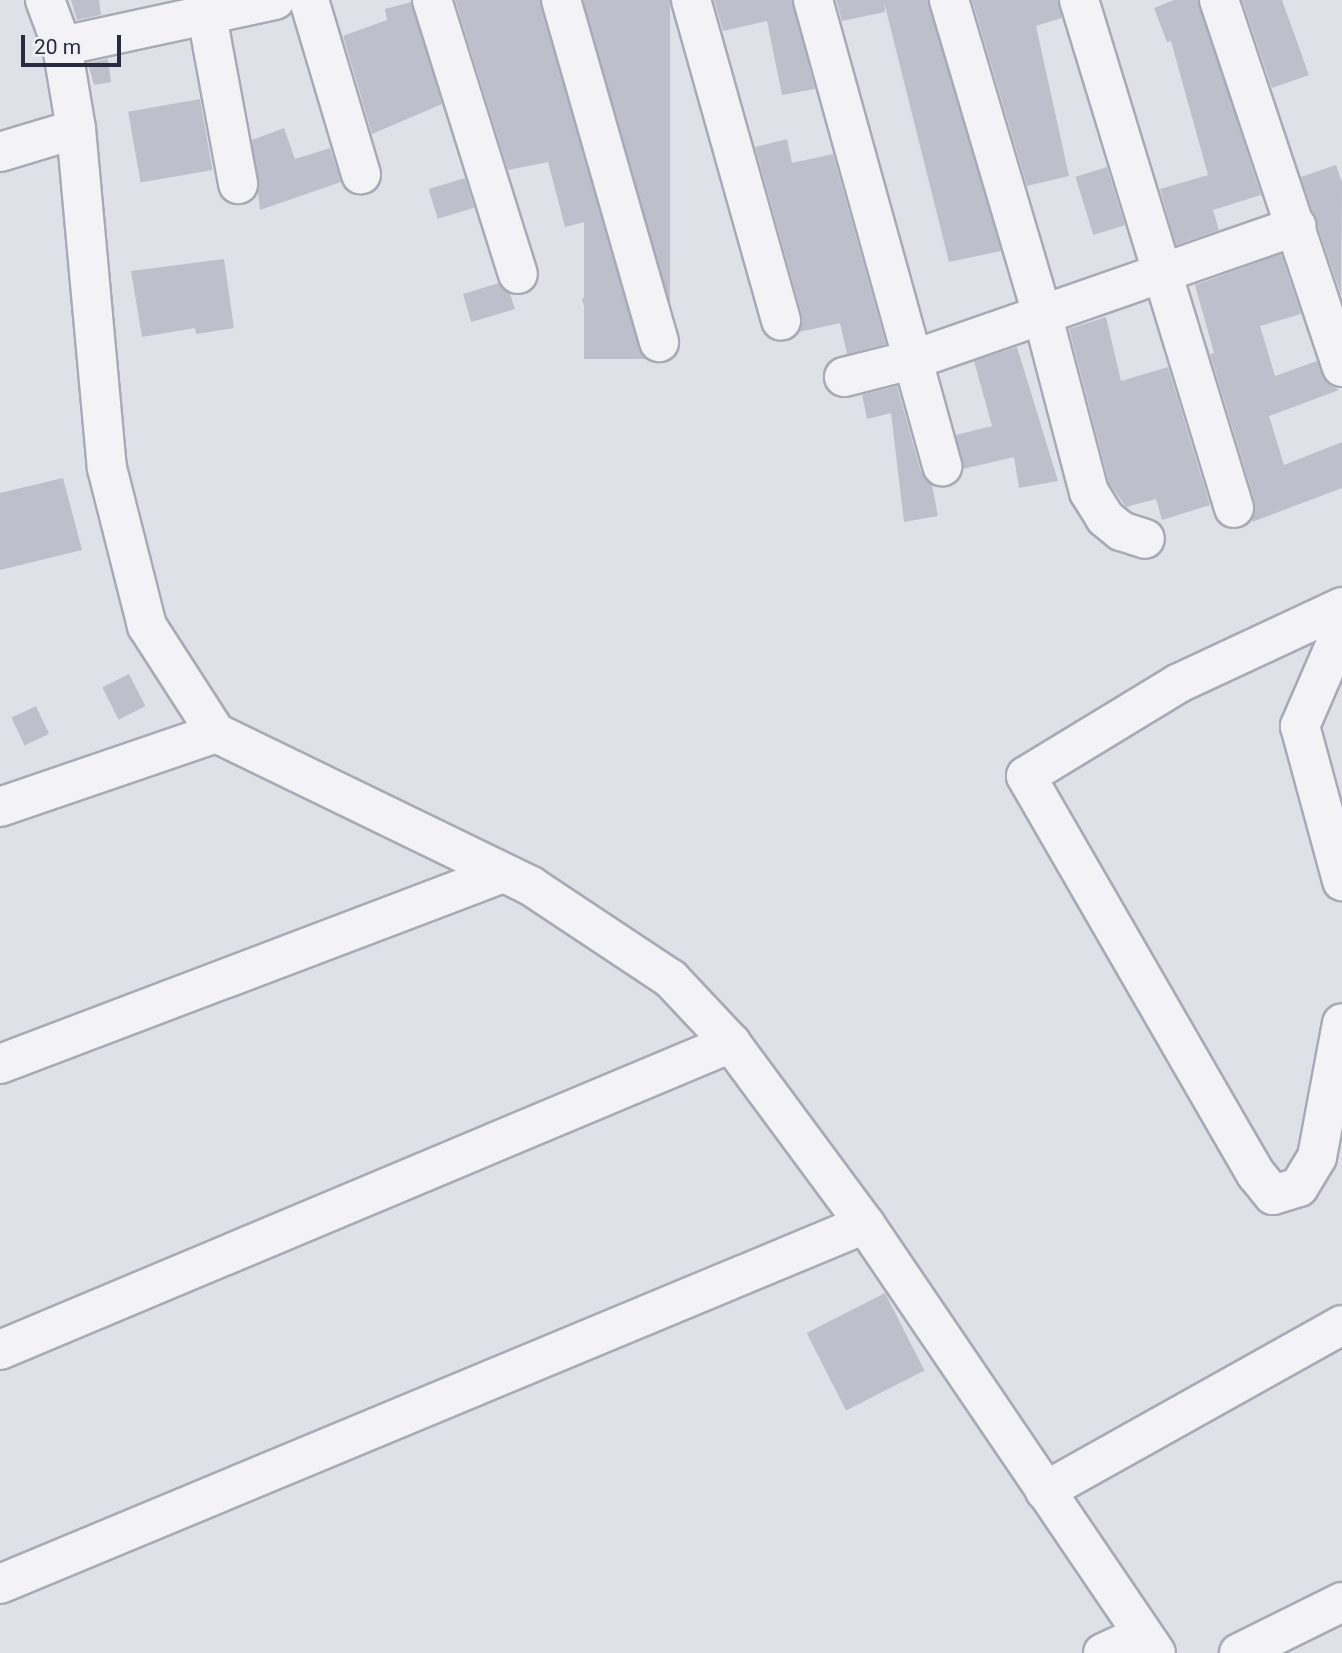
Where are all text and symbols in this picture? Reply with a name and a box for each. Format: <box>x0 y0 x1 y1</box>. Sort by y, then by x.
scale bar <box>24 21 124 65</box>
text: 20 m <box>34 35 81 59</box>

